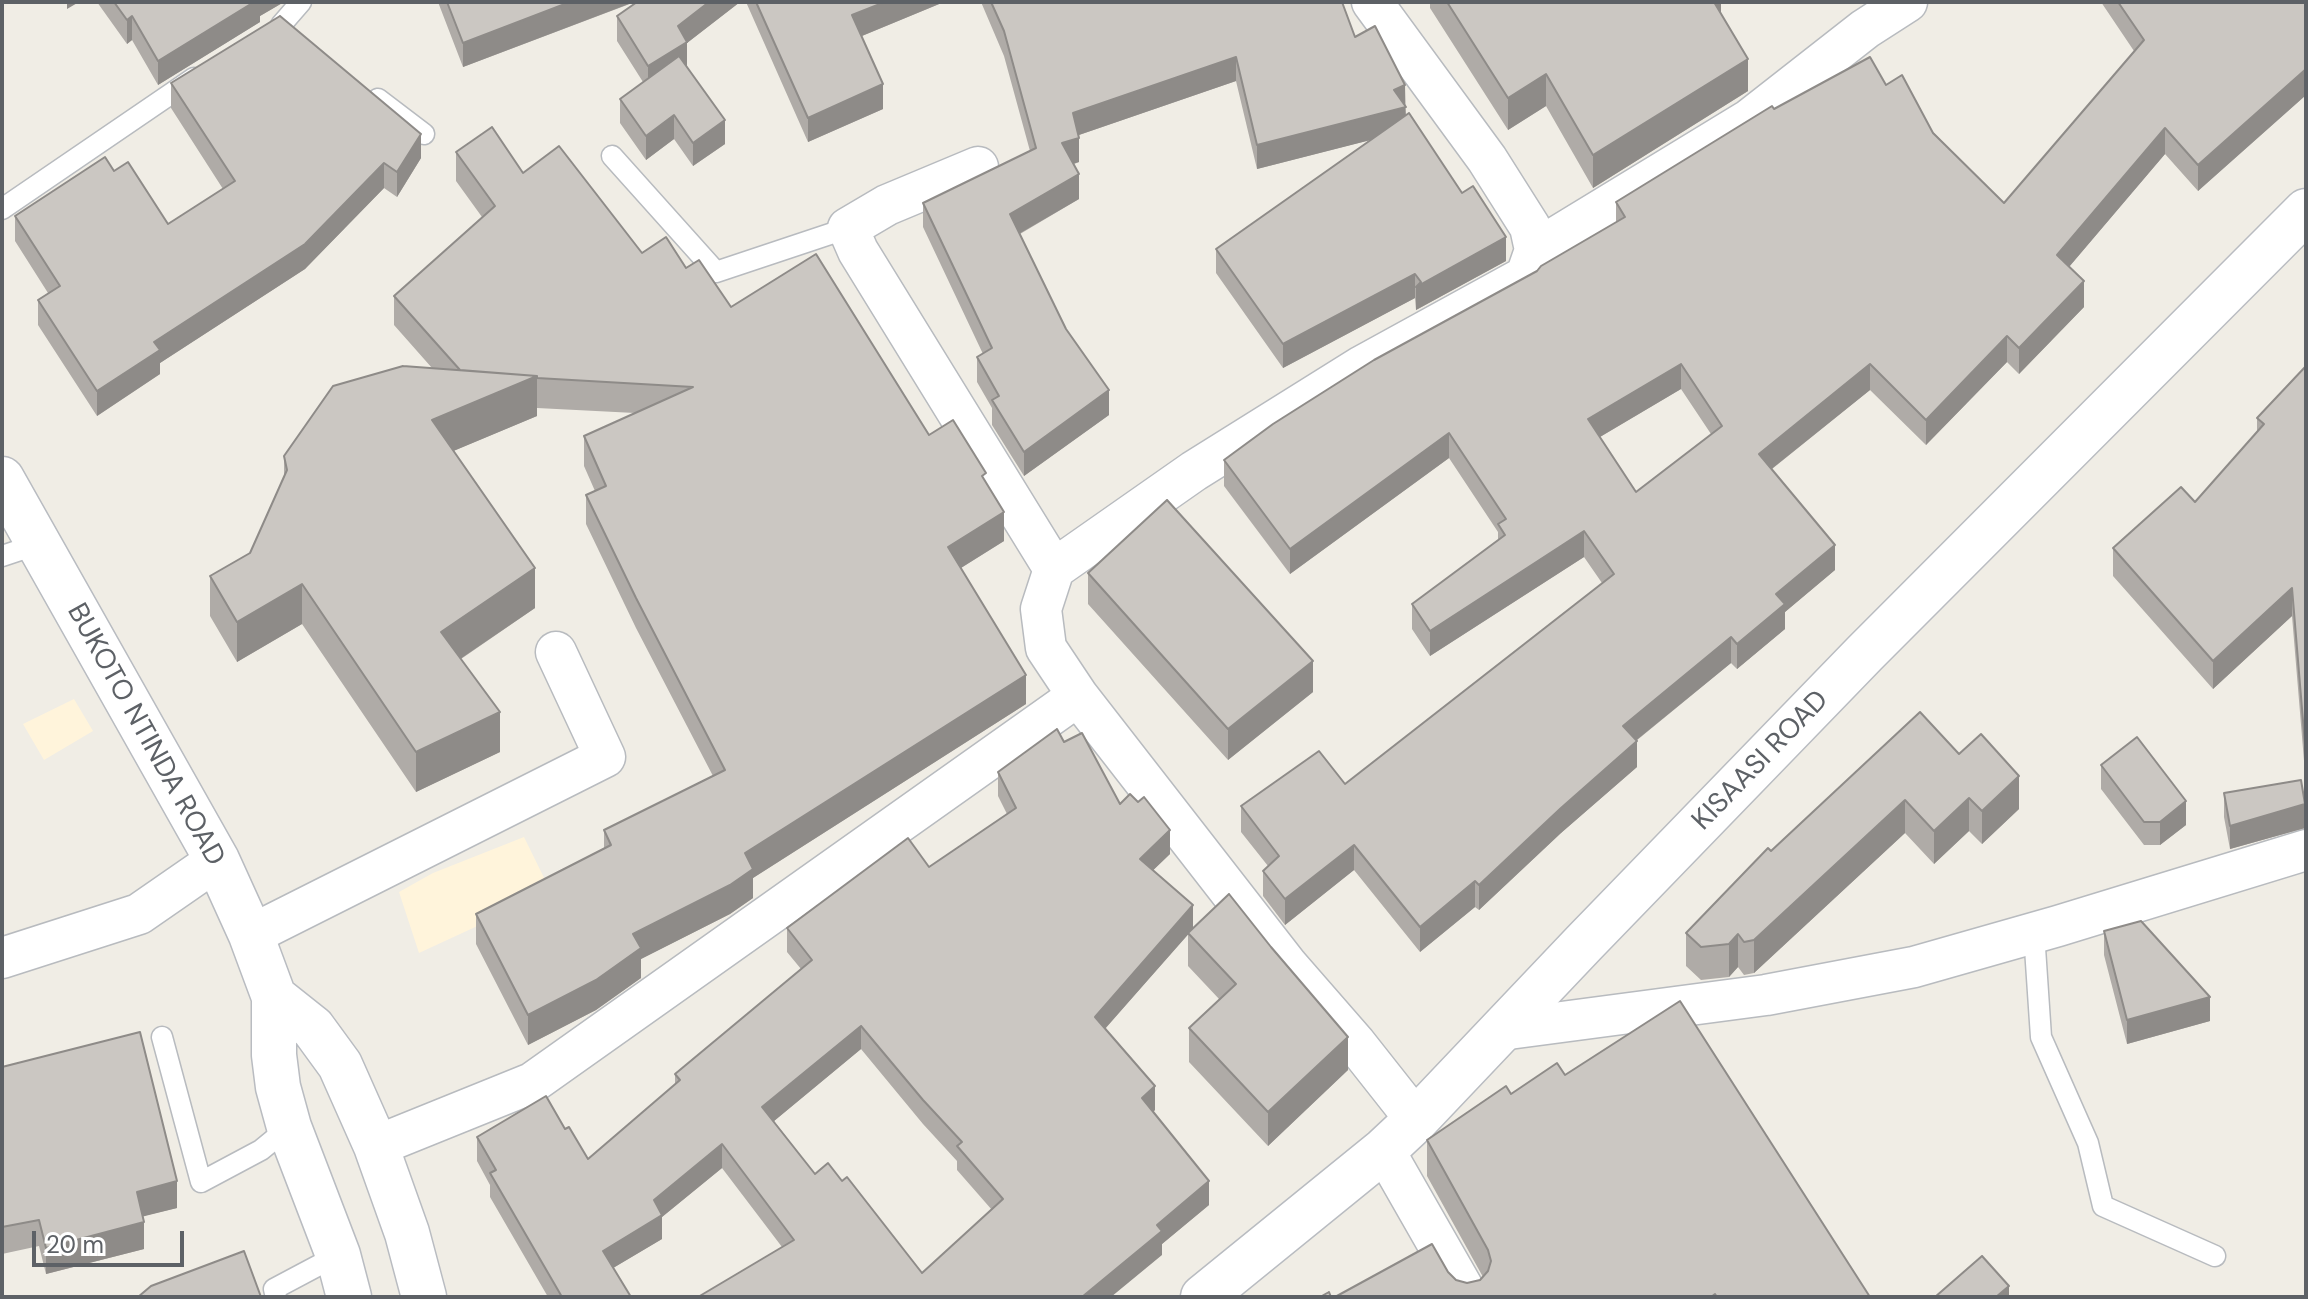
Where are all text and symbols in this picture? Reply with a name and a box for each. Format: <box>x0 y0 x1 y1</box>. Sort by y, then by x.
street label: BUKOTO NTINDA ROAD <box>59 598 231 872</box>
street label: KISAASI ROAD <box>1686 684 1836 838</box>
scale bar <box>36 1215 188 1265</box>
text: 20 m <box>46 1229 104 1260</box>

